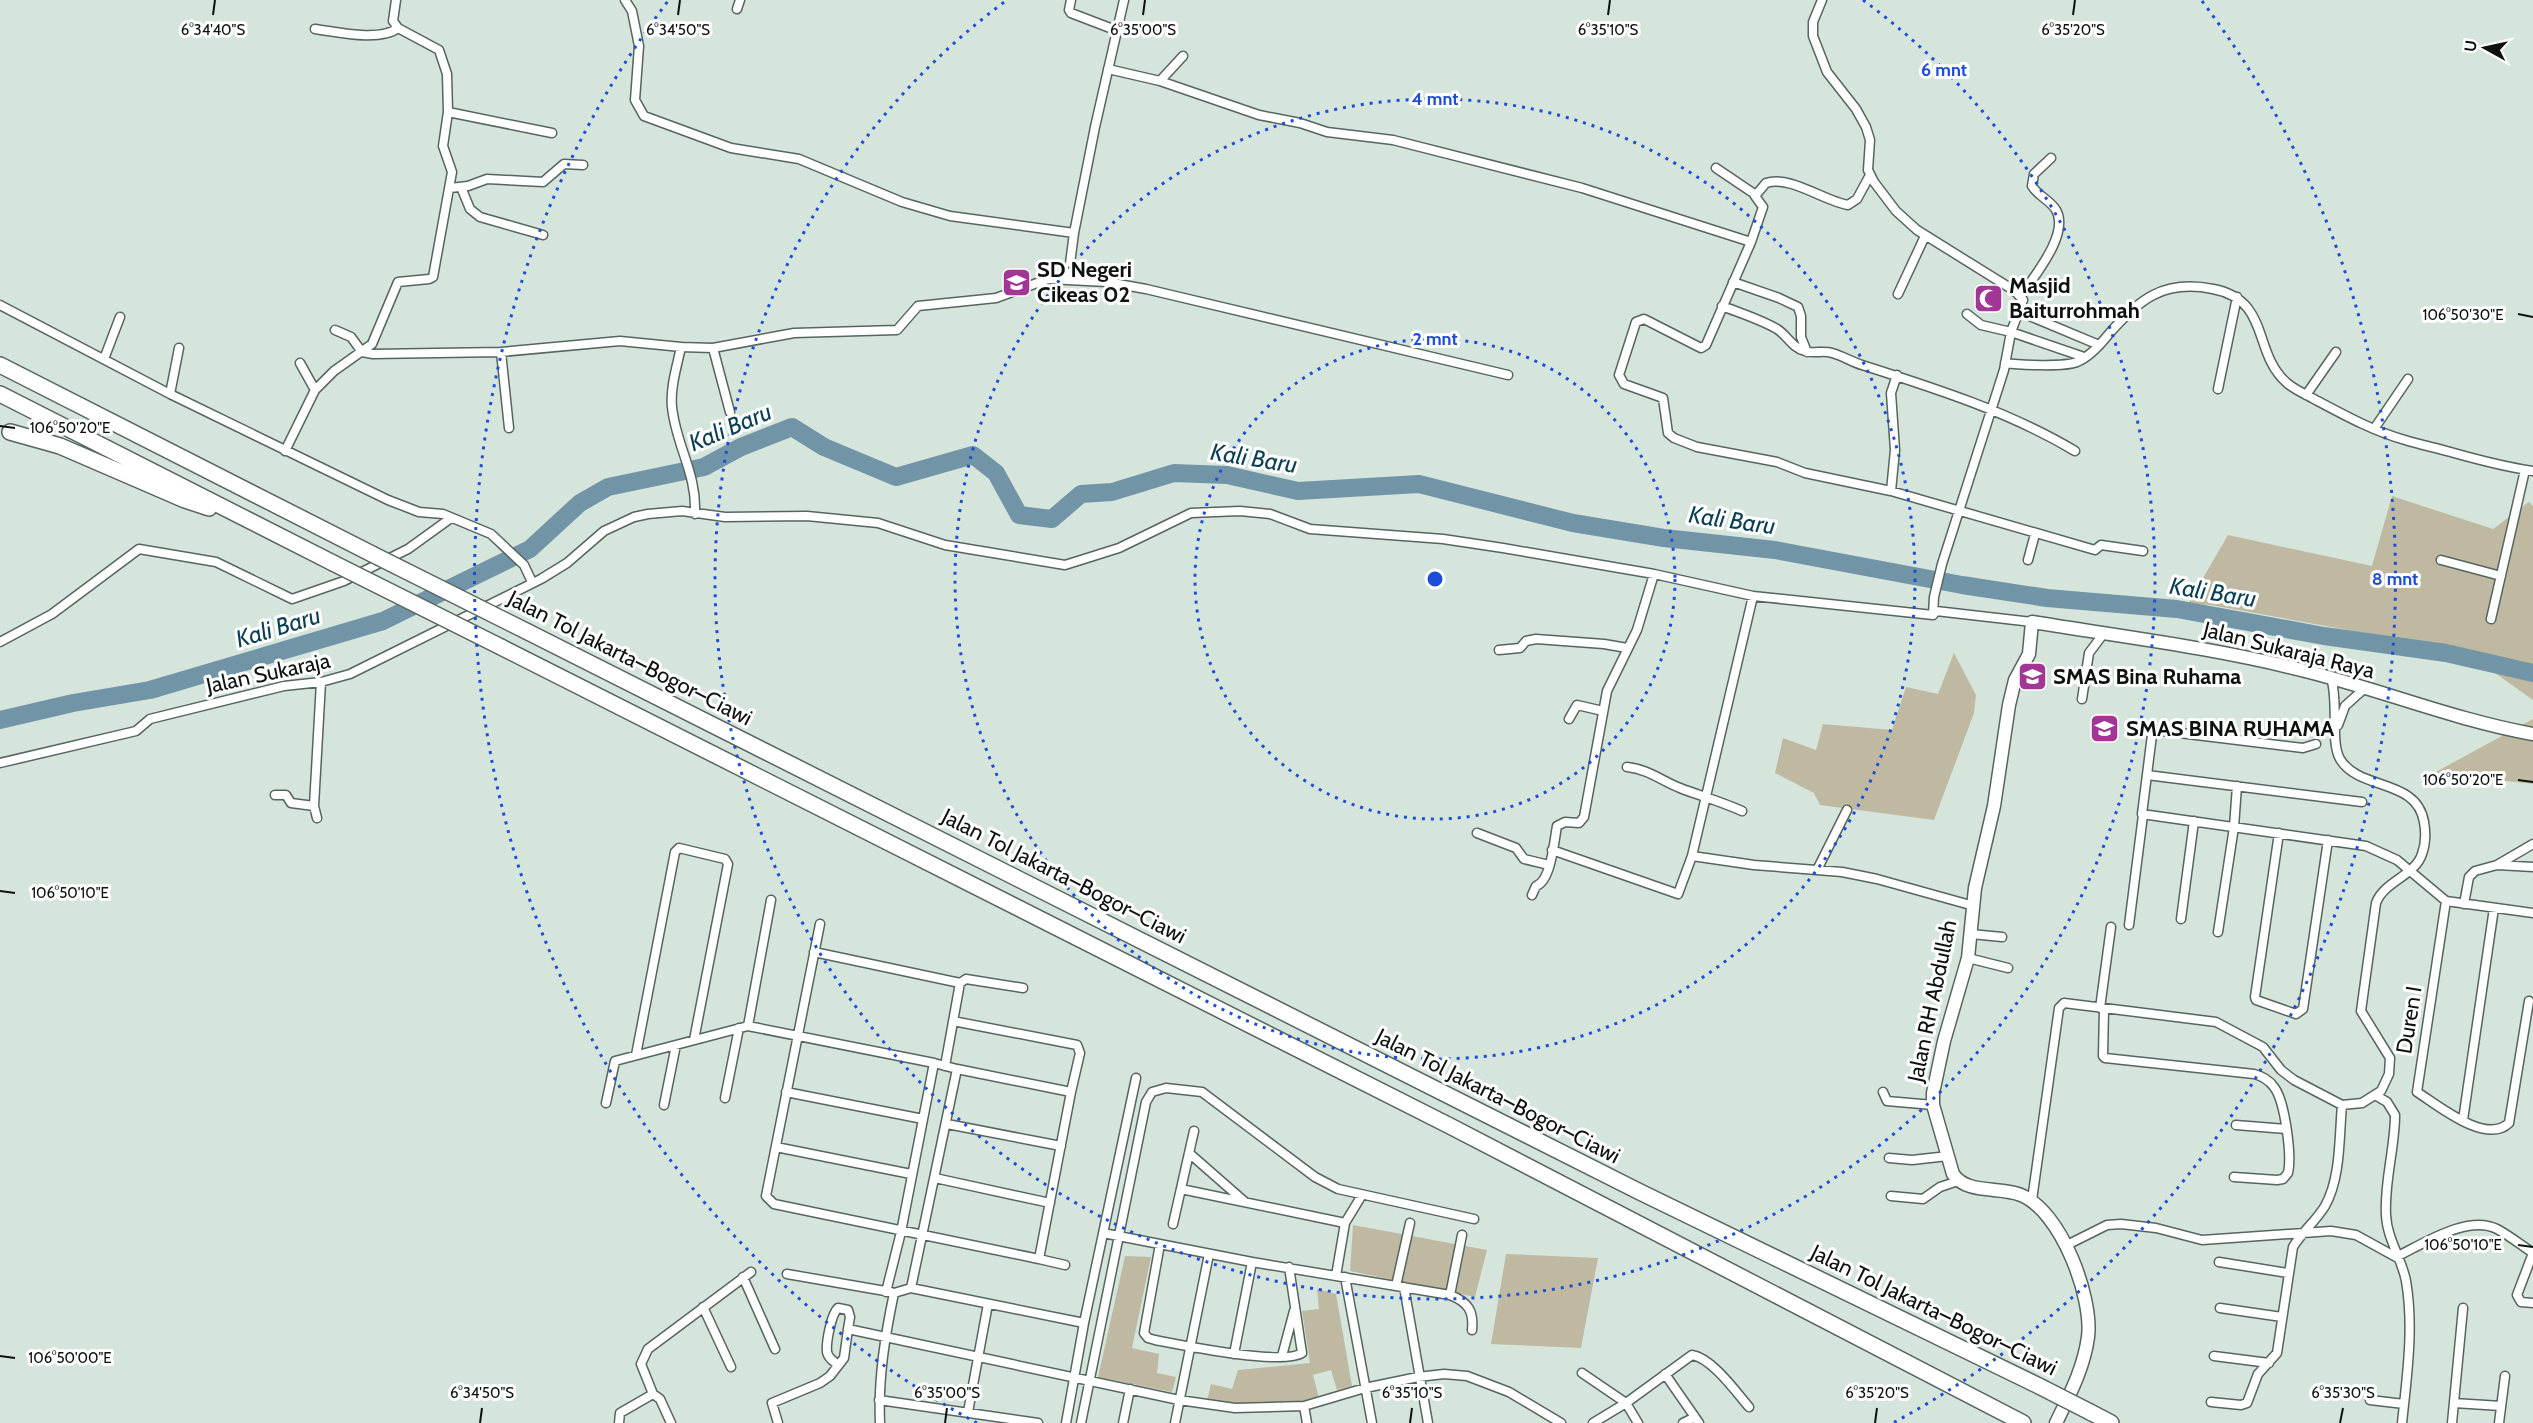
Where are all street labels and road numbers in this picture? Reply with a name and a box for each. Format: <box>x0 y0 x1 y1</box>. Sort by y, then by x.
street label: Jalan Tol Jakarta–Bogor–Ciawi <box>502 584 757 732</box>
street label: Jalan Sukaraja Raya <box>2199 615 2378 684</box>
street label: Jalan Sukaraja <box>203 647 333 700</box>
street label: Jalan Tol Jakarta–Bogor–Ciawi <box>936 802 1191 950</box>
street label: Jalan RH Abdullah <box>1901 917 1962 1086</box>
street label: Duren I <box>2390 984 2428 1056</box>
street label: Jalan Tol Jakarta–Bogor–Ciawi <box>1370 1022 1625 1170</box>
street label: Jalan Tol Jakarta–Bogor–Ciawi <box>1805 1238 2062 1381</box>

